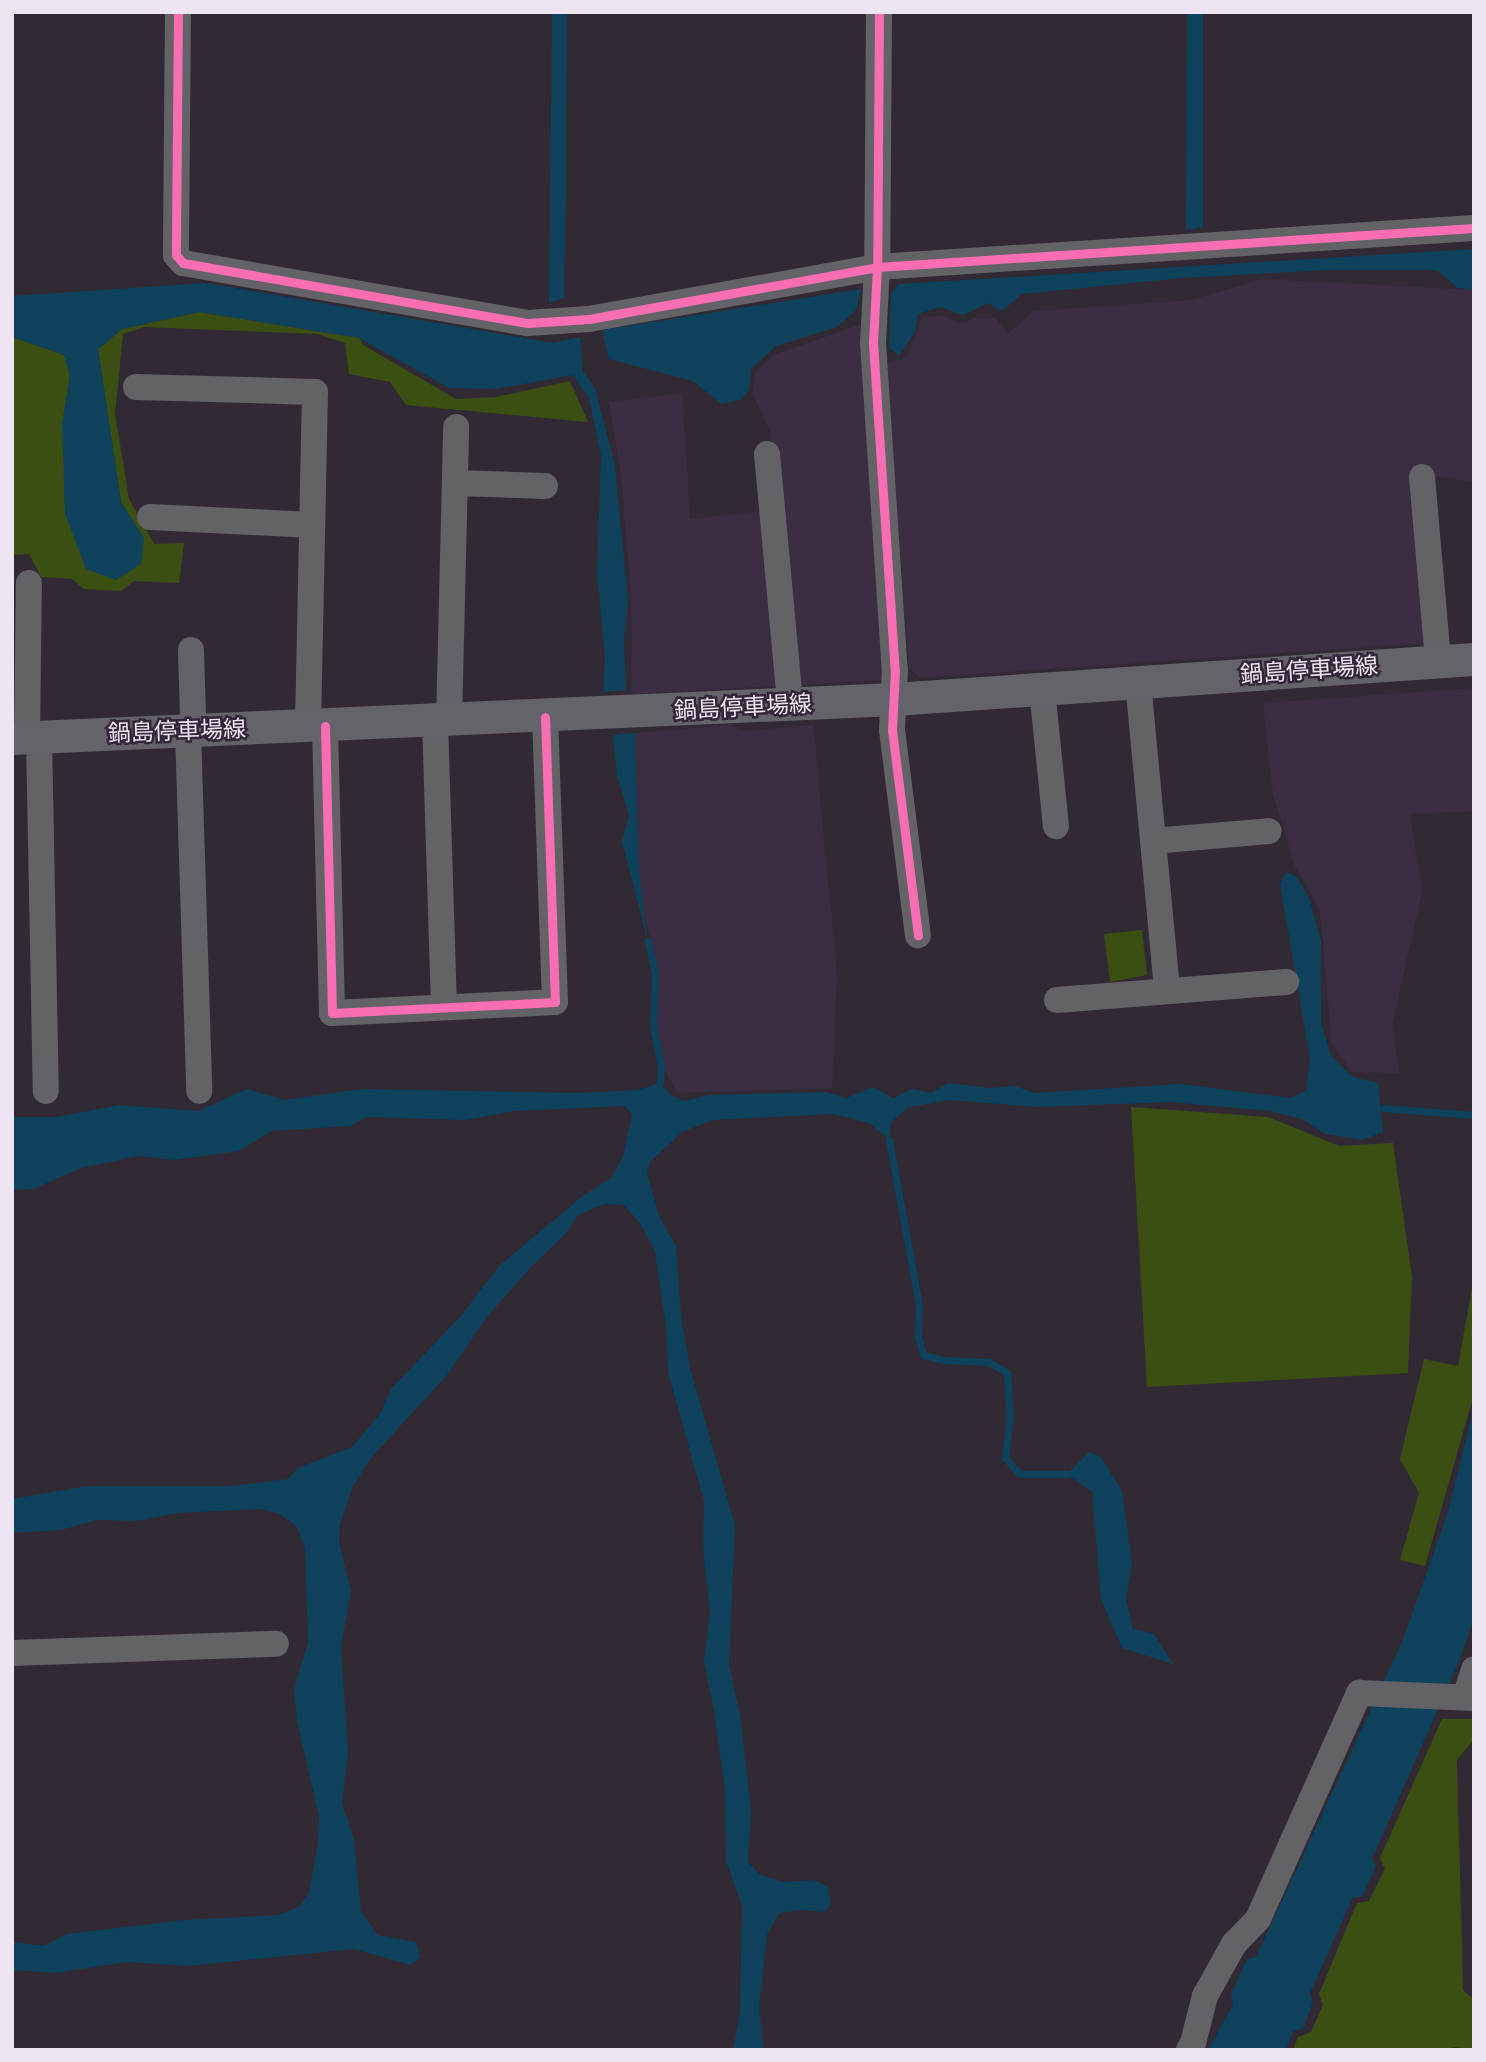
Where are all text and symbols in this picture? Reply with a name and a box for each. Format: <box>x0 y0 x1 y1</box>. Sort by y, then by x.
street label: 鍋島停車場線 <box>1239 651 1379 689</box>
street label: 鍋島停車場線 <box>673 690 813 724</box>
street label: 鍋島停車場線 <box>108 715 246 747</box>

